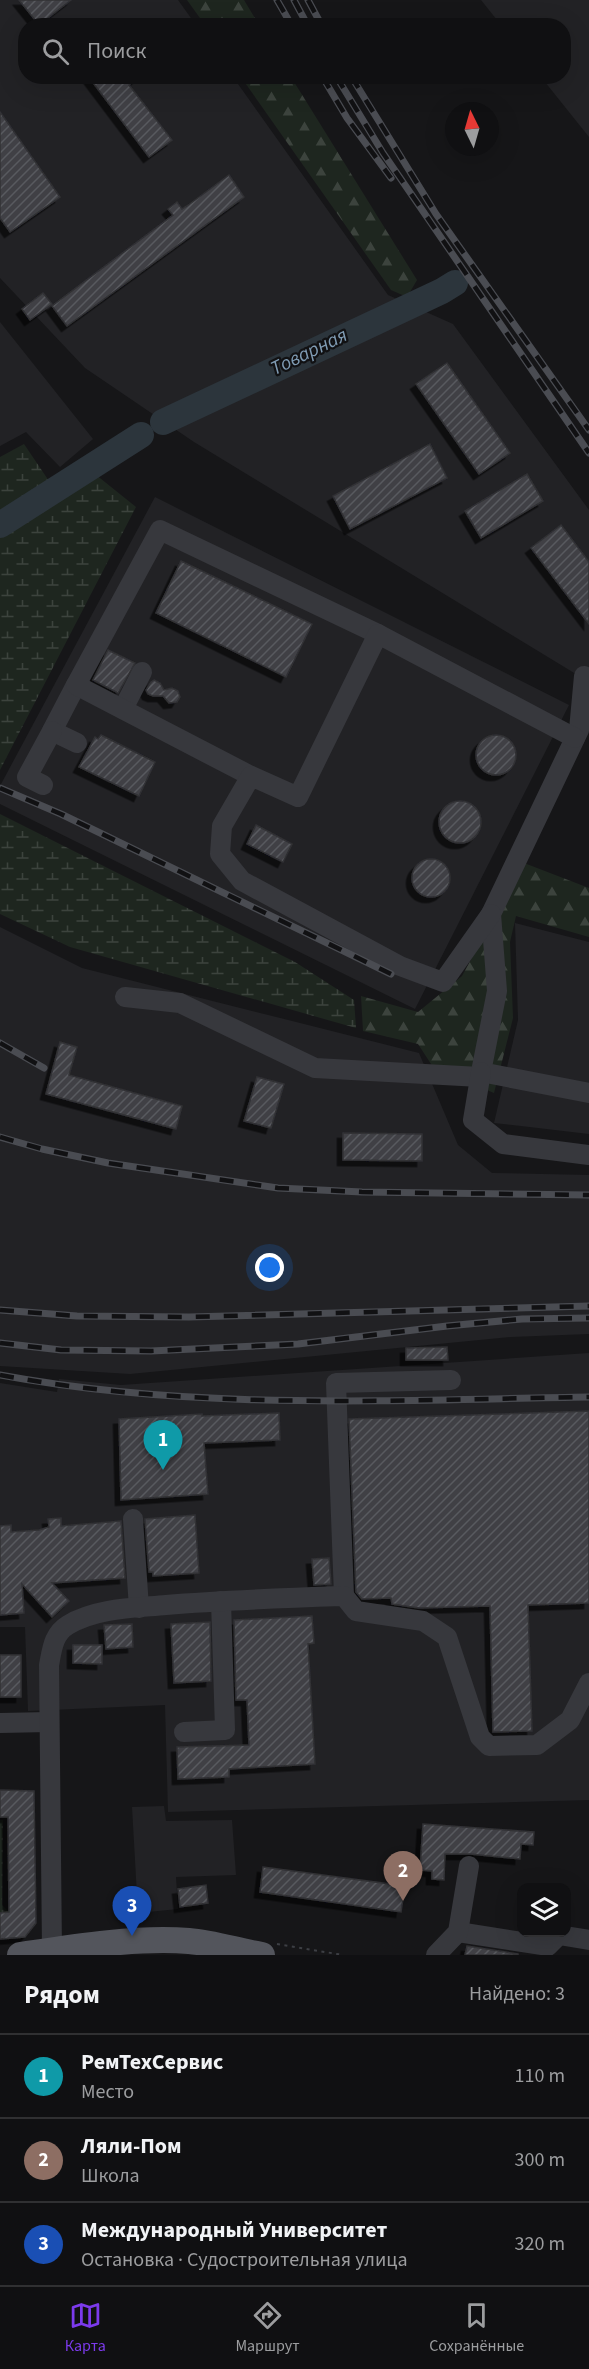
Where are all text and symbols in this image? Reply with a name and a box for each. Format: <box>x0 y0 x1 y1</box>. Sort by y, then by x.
search box <box>18 18 571 84</box>
icon: search <box>39 35 72 68</box>
text: Поиск <box>87 35 146 67</box>
north arrow <box>445 102 499 156</box>
water label: Товарная <box>266 321 352 383</box>
your location <box>255 1253 284 1282</box>
pin: 1 <box>144 1420 182 1470</box>
pin: 2 <box>384 1852 422 1901</box>
map controls <box>517 1883 571 1937</box>
button: layers <box>517 1883 571 1937</box>
pin: 3 <box>112 1886 152 1936</box>
text: Рядом <box>24 1976 100 2013</box>
text: Найдено: 3 <box>469 1980 565 2008</box>
text: РемТехСервис <box>81 2046 223 2078</box>
text: 1 <box>38 2062 49 2090</box>
text: 110 m <box>515 2062 565 2090</box>
text: Место <box>81 2078 134 2106</box>
text: Ляли-Пом <box>81 2130 182 2162</box>
text: 2 <box>38 2146 49 2174</box>
text: 300 m <box>515 2146 565 2174</box>
text: Школа <box>81 2162 140 2190</box>
text: Международный Университет <box>81 2214 387 2246</box>
text: 3 <box>38 2230 49 2258</box>
text: 320 m <box>515 2230 565 2258</box>
text: Остановка · Судостроительная улица <box>81 2246 408 2274</box>
tab: Карта <box>65 2299 106 2357</box>
tab: Маршрут <box>235 2299 300 2357</box>
tab: Сохранённые <box>429 2299 524 2357</box>

